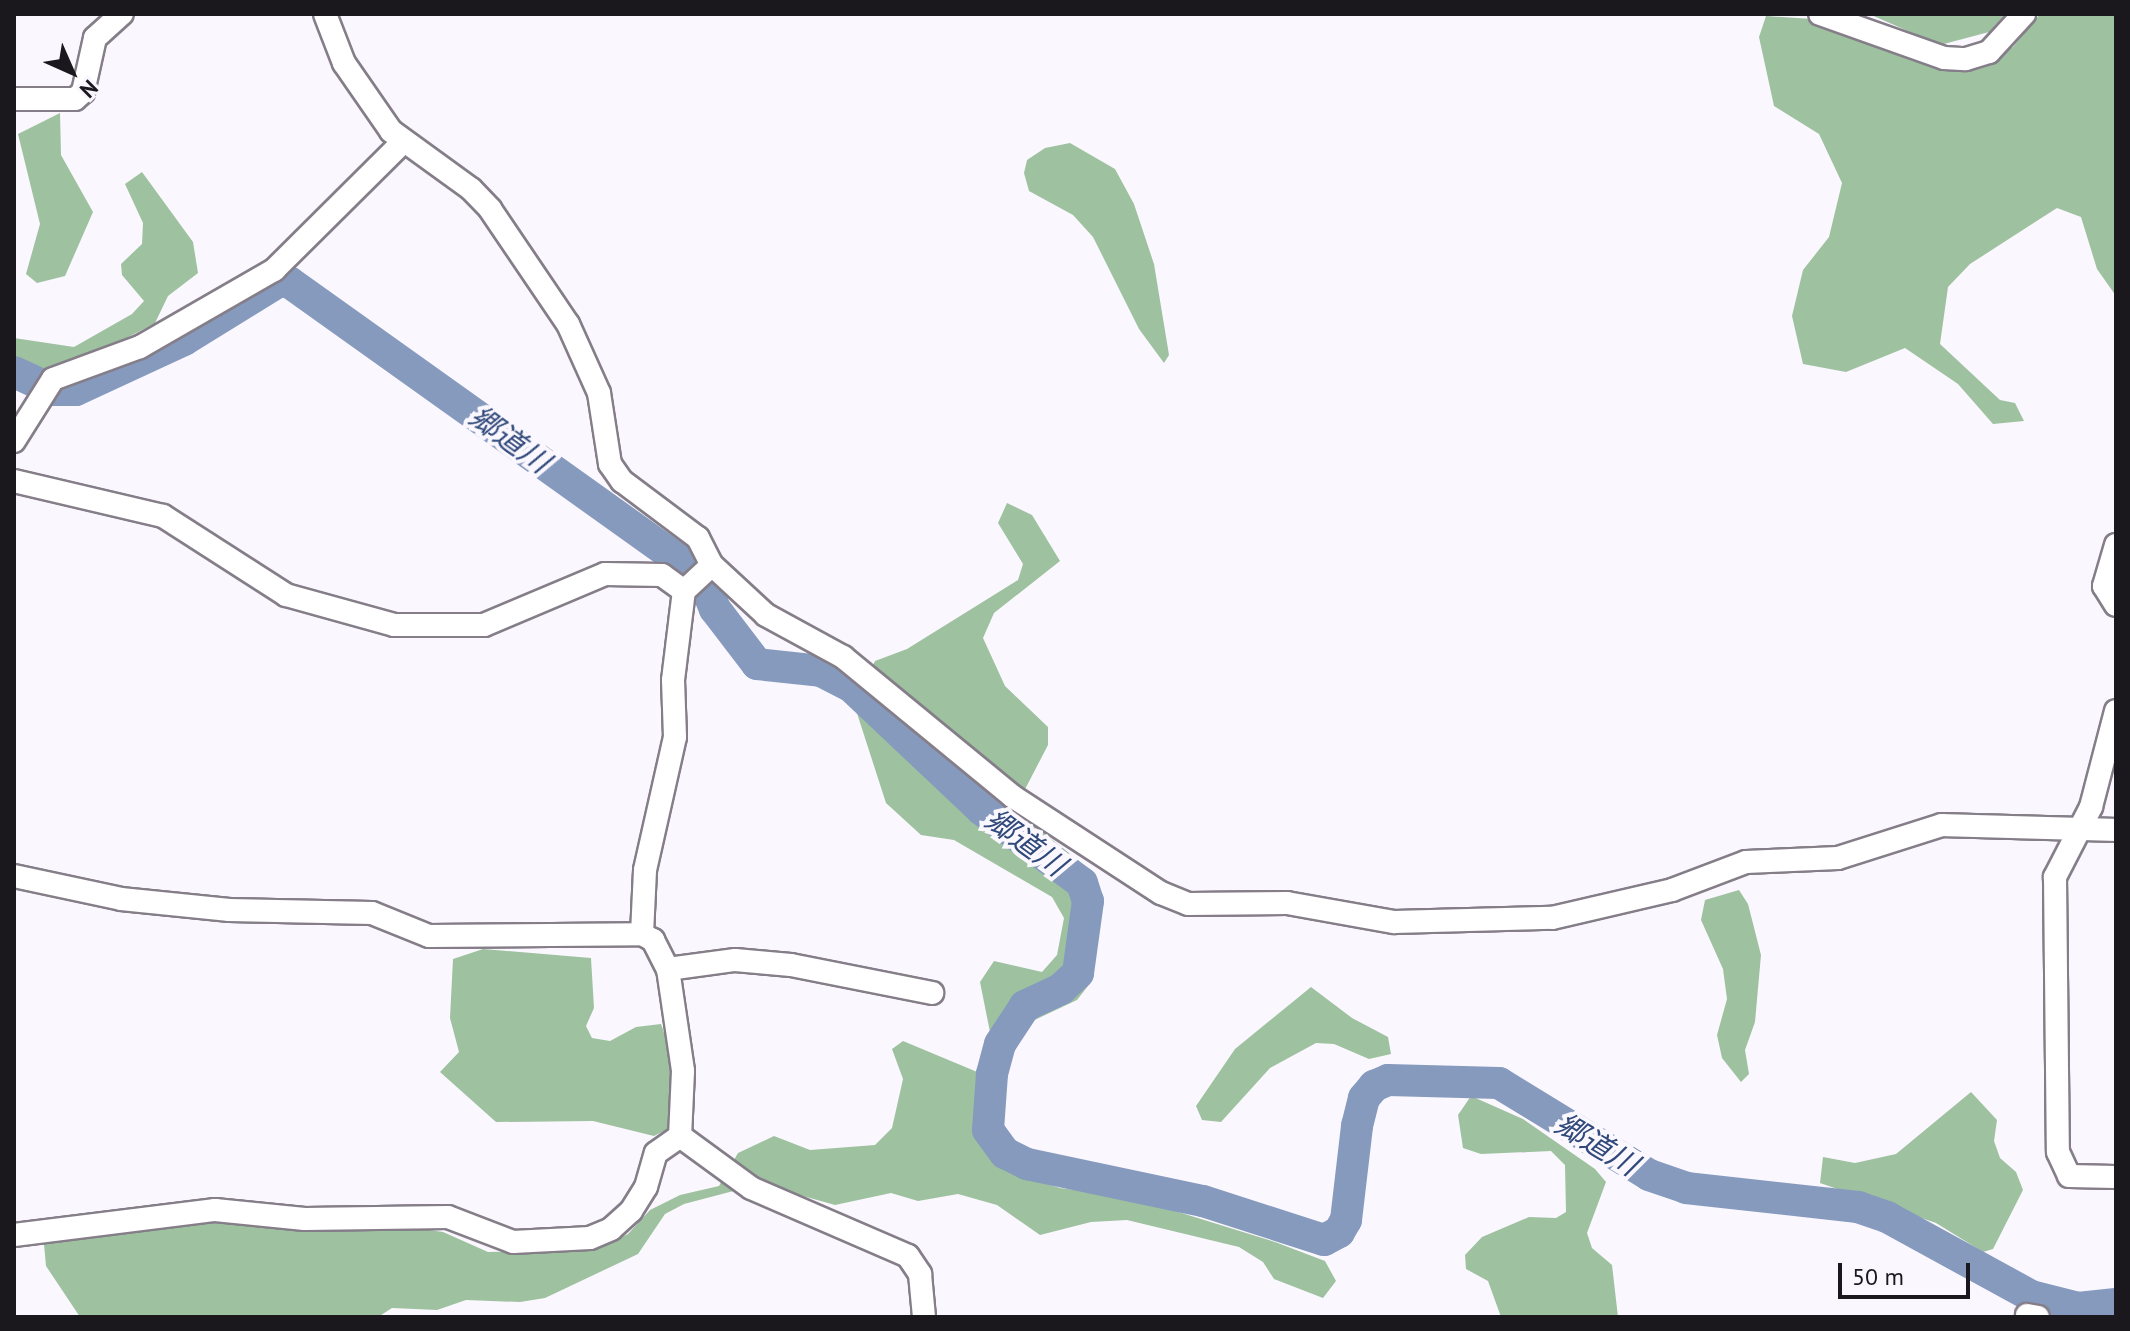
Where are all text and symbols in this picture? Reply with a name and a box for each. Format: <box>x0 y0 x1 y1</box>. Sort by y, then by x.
north arrow <box>32 32 112 112</box>
text: N <box>74 74 104 104</box>
water label: 郷道川 <box>463 398 557 480</box>
water label: 郷道川 <box>979 801 1073 883</box>
water label: 郷道川 <box>1549 1105 1645 1183</box>
scale bar <box>1842 1247 1974 1297</box>
text: 50 m <box>1852 1261 1904 1292</box>

